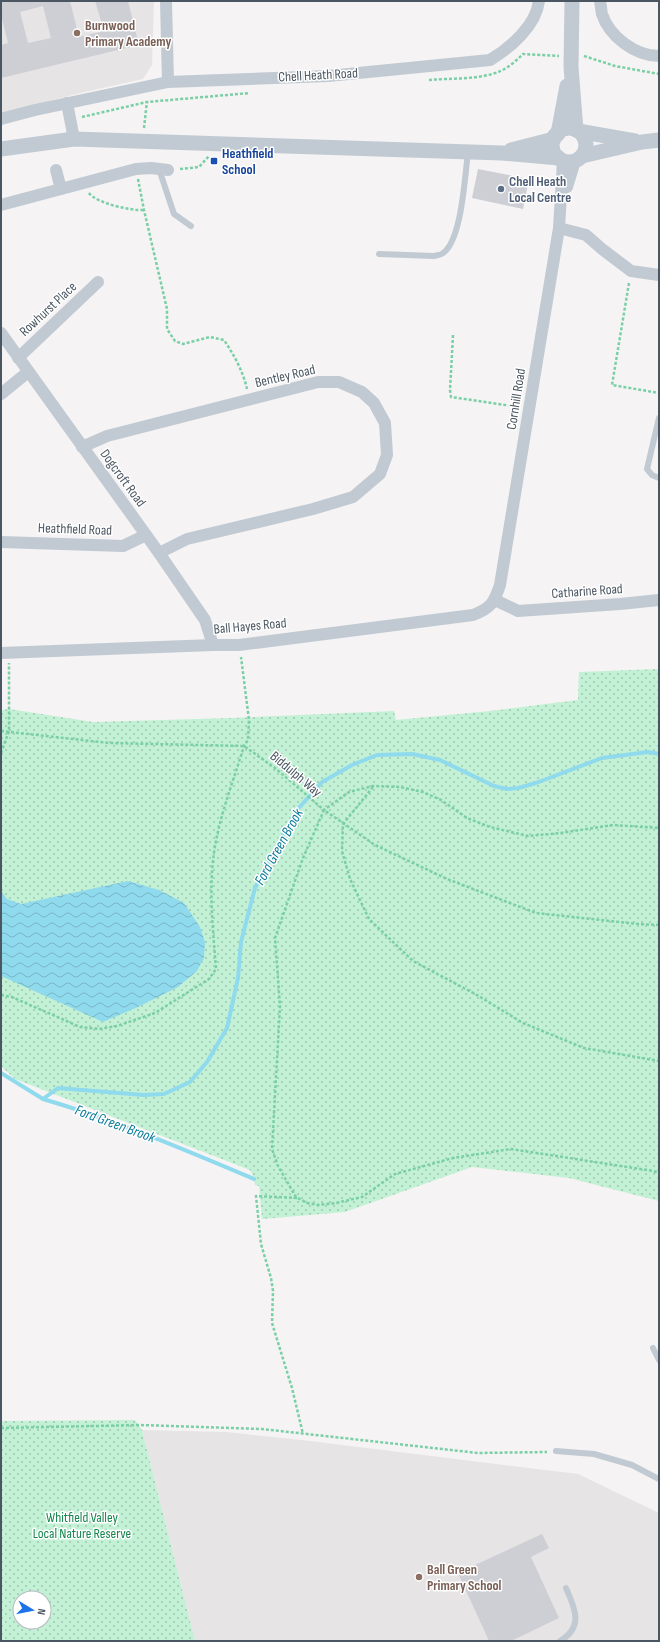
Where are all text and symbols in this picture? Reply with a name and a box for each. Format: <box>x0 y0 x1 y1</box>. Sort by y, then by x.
place label: Burnwood Primary Academy <box>85 17 172 50</box>
marker: Burnwood Primary Academy <box>72 28 82 38</box>
street label: Chell Heath Road <box>278 64 358 86</box>
place label: Heathfield School <box>222 145 273 178</box>
marker: Heathfield School <box>209 156 219 166</box>
place label: Chell Heath Local Centre <box>509 173 571 206</box>
marker: Chell Heath Local Centre <box>496 184 506 194</box>
street label: Rowhurst Place <box>16 278 80 340</box>
street label: Bentley Road <box>253 361 317 391</box>
street label: Cornhill Road <box>503 367 529 431</box>
street label: Dogcroft Road <box>96 446 150 510</box>
street label: Heathfield Road <box>38 519 112 539</box>
street label: Catharine Road <box>551 580 623 602</box>
street label: Ball Hayes Road <box>213 614 287 638</box>
street label: Biddulph Way <box>267 747 326 801</box>
water label: Ford Green Brook <box>250 805 308 888</box>
water label: Ford Green Brook <box>72 1101 158 1147</box>
park label: Whitfield Valley Local Nature Reserve <box>33 1509 131 1542</box>
place label: Ball Green Primary School <box>427 1561 502 1594</box>
marker: Ball Green Primary School <box>414 1572 424 1582</box>
north arrow <box>12 1590 52 1630</box>
text: N <box>34 1608 48 1616</box>

